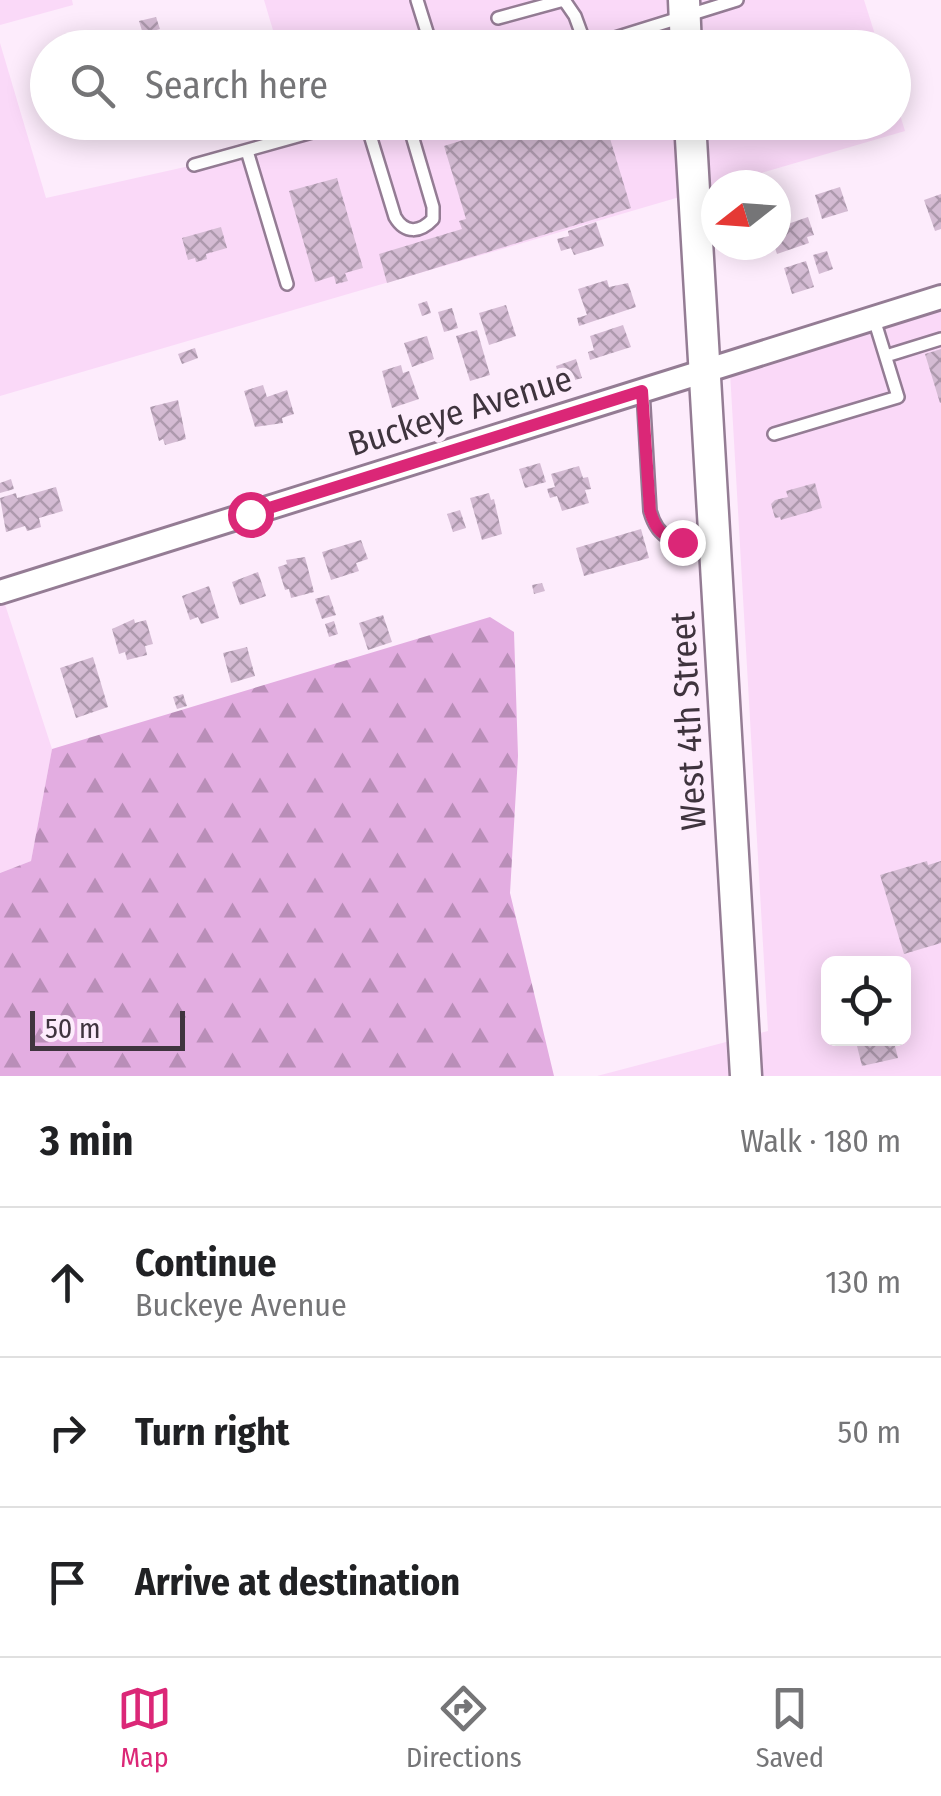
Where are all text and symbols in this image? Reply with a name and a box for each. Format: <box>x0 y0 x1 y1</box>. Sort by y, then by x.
search box <box>30 30 911 140</box>
icon: search <box>65 58 120 113</box>
text: Search here <box>145 62 328 108</box>
north arrow <box>701 170 791 260</box>
street label: Buckeye Avenue <box>343 357 577 465</box>
route start <box>228 492 274 538</box>
route end <box>660 520 706 566</box>
street label: West 4th Street <box>661 610 715 831</box>
map controls <box>821 956 911 1046</box>
button: locate <box>821 956 911 1046</box>
scale bar <box>30 1006 185 1050</box>
text: 50 m <box>45 1012 101 1045</box>
text: 3 min <box>40 1116 134 1166</box>
text: Walk · 180 m <box>740 1122 901 1160</box>
text: Continue <box>135 1240 276 1286</box>
icon: ahead <box>40 1255 95 1310</box>
text: 130 m <box>825 1263 901 1301</box>
text: Buckeye Avenue <box>135 1286 347 1324</box>
icon: right <box>40 1405 95 1460</box>
text: Turn right <box>135 1409 289 1455</box>
text: 50 m <box>838 1413 901 1451</box>
icon: arrive <box>40 1555 95 1610</box>
text: Arrive at destination <box>135 1559 460 1605</box>
tab: Map <box>117 1681 172 1774</box>
tab: Directions <box>406 1681 522 1774</box>
tab: Saved <box>756 1681 824 1774</box>

